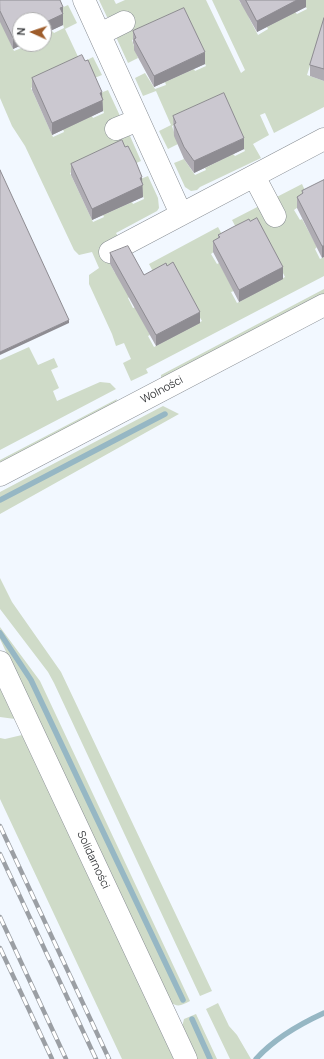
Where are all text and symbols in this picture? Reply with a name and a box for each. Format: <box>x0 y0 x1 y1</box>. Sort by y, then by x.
north arrow <box>12 12 52 52</box>
text: N <box>13 27 28 36</box>
street label: Wolności <box>139 373 185 407</box>
street label: Solidarności <box>74 829 112 891</box>

